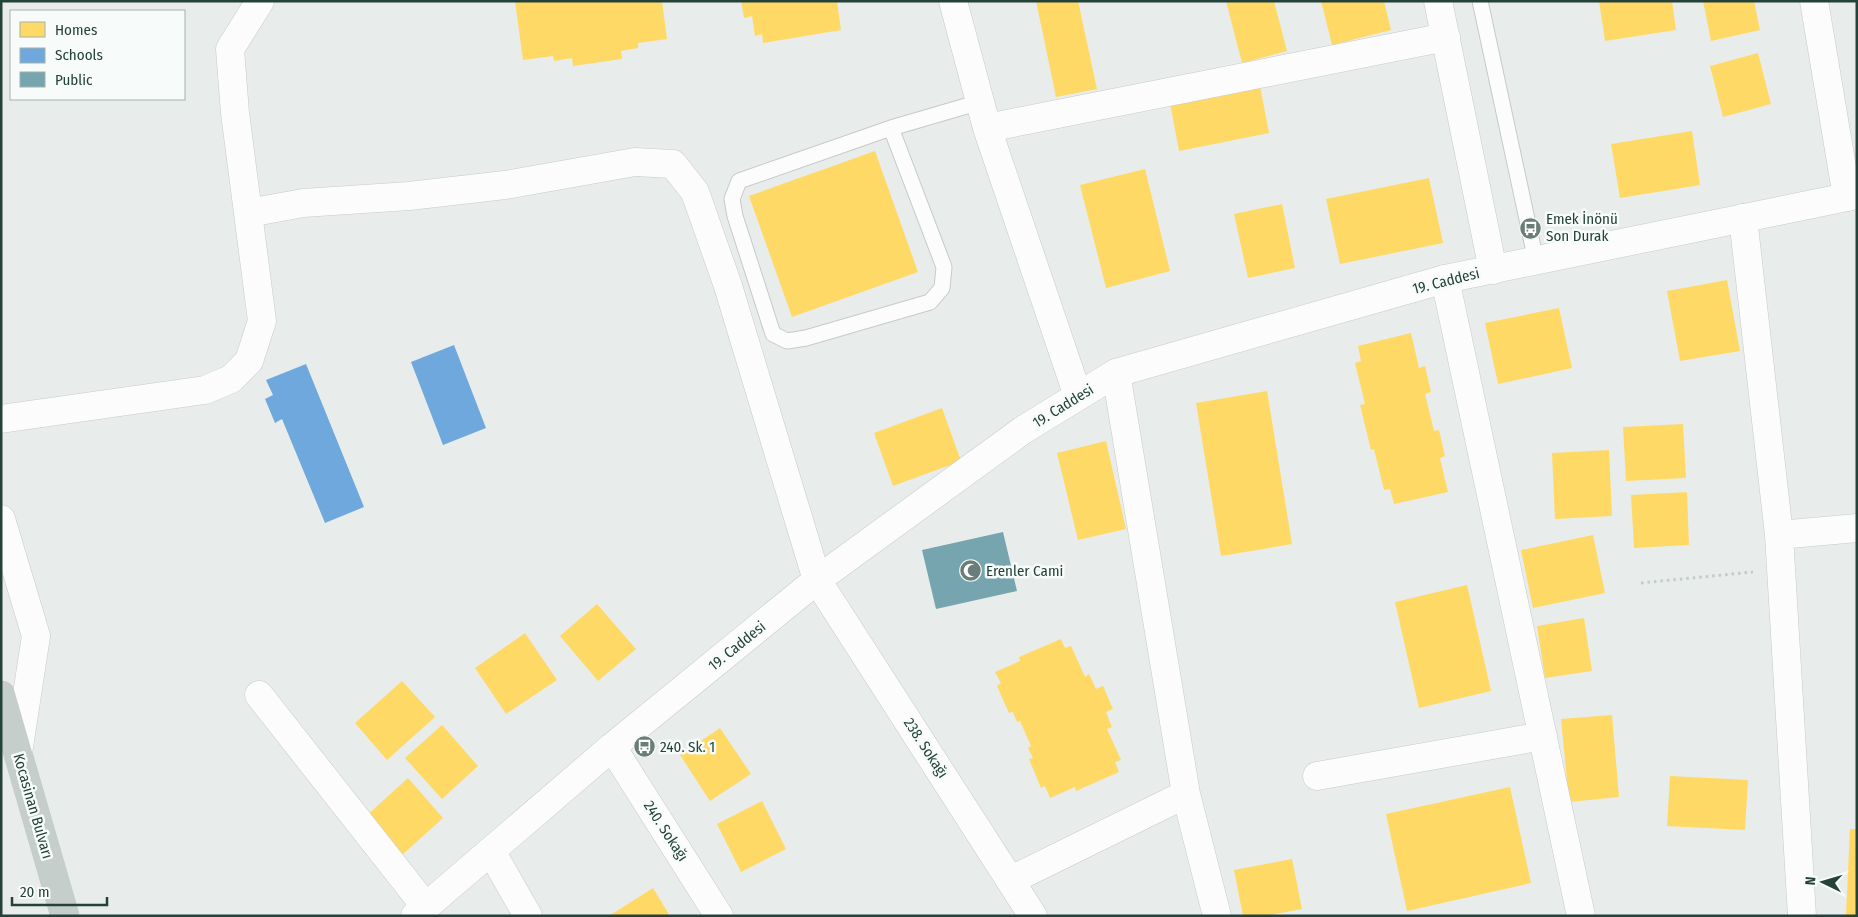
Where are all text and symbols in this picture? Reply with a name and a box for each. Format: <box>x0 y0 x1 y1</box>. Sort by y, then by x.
legend <box>10 10 185 100</box>
text: Homes <box>55 21 97 39</box>
text: Schools <box>55 46 103 64</box>
text: Public <box>55 71 93 89</box>
place label: Emek İnönü Son Durak <box>1546 210 1618 245</box>
bus stop icon: Emek İnönü Son Durak <box>1518 216 1542 240</box>
street label: 19. Caddesi <box>1411 264 1481 298</box>
street label: 19. Caddesi <box>1029 380 1097 432</box>
mosque icon: Erenler Cami <box>958 559 982 583</box>
place label: Erenler Cami <box>986 562 1063 580</box>
street label: 19. Caddesi <box>705 618 769 674</box>
street label: 238. Sokağı <box>900 715 952 781</box>
bus stop icon: 240. Sk. 1 <box>632 735 656 759</box>
place label: 240. Sk. 1 <box>660 738 715 756</box>
street label: Kocasinan Bulvarı <box>9 751 57 861</box>
street label: 240. Sokağı <box>640 797 692 865</box>
north arrow <box>1798 857 1848 907</box>
scale bar <box>12 874 108 906</box>
text: N <box>1802 876 1819 886</box>
text: 20 m <box>20 883 50 901</box>

